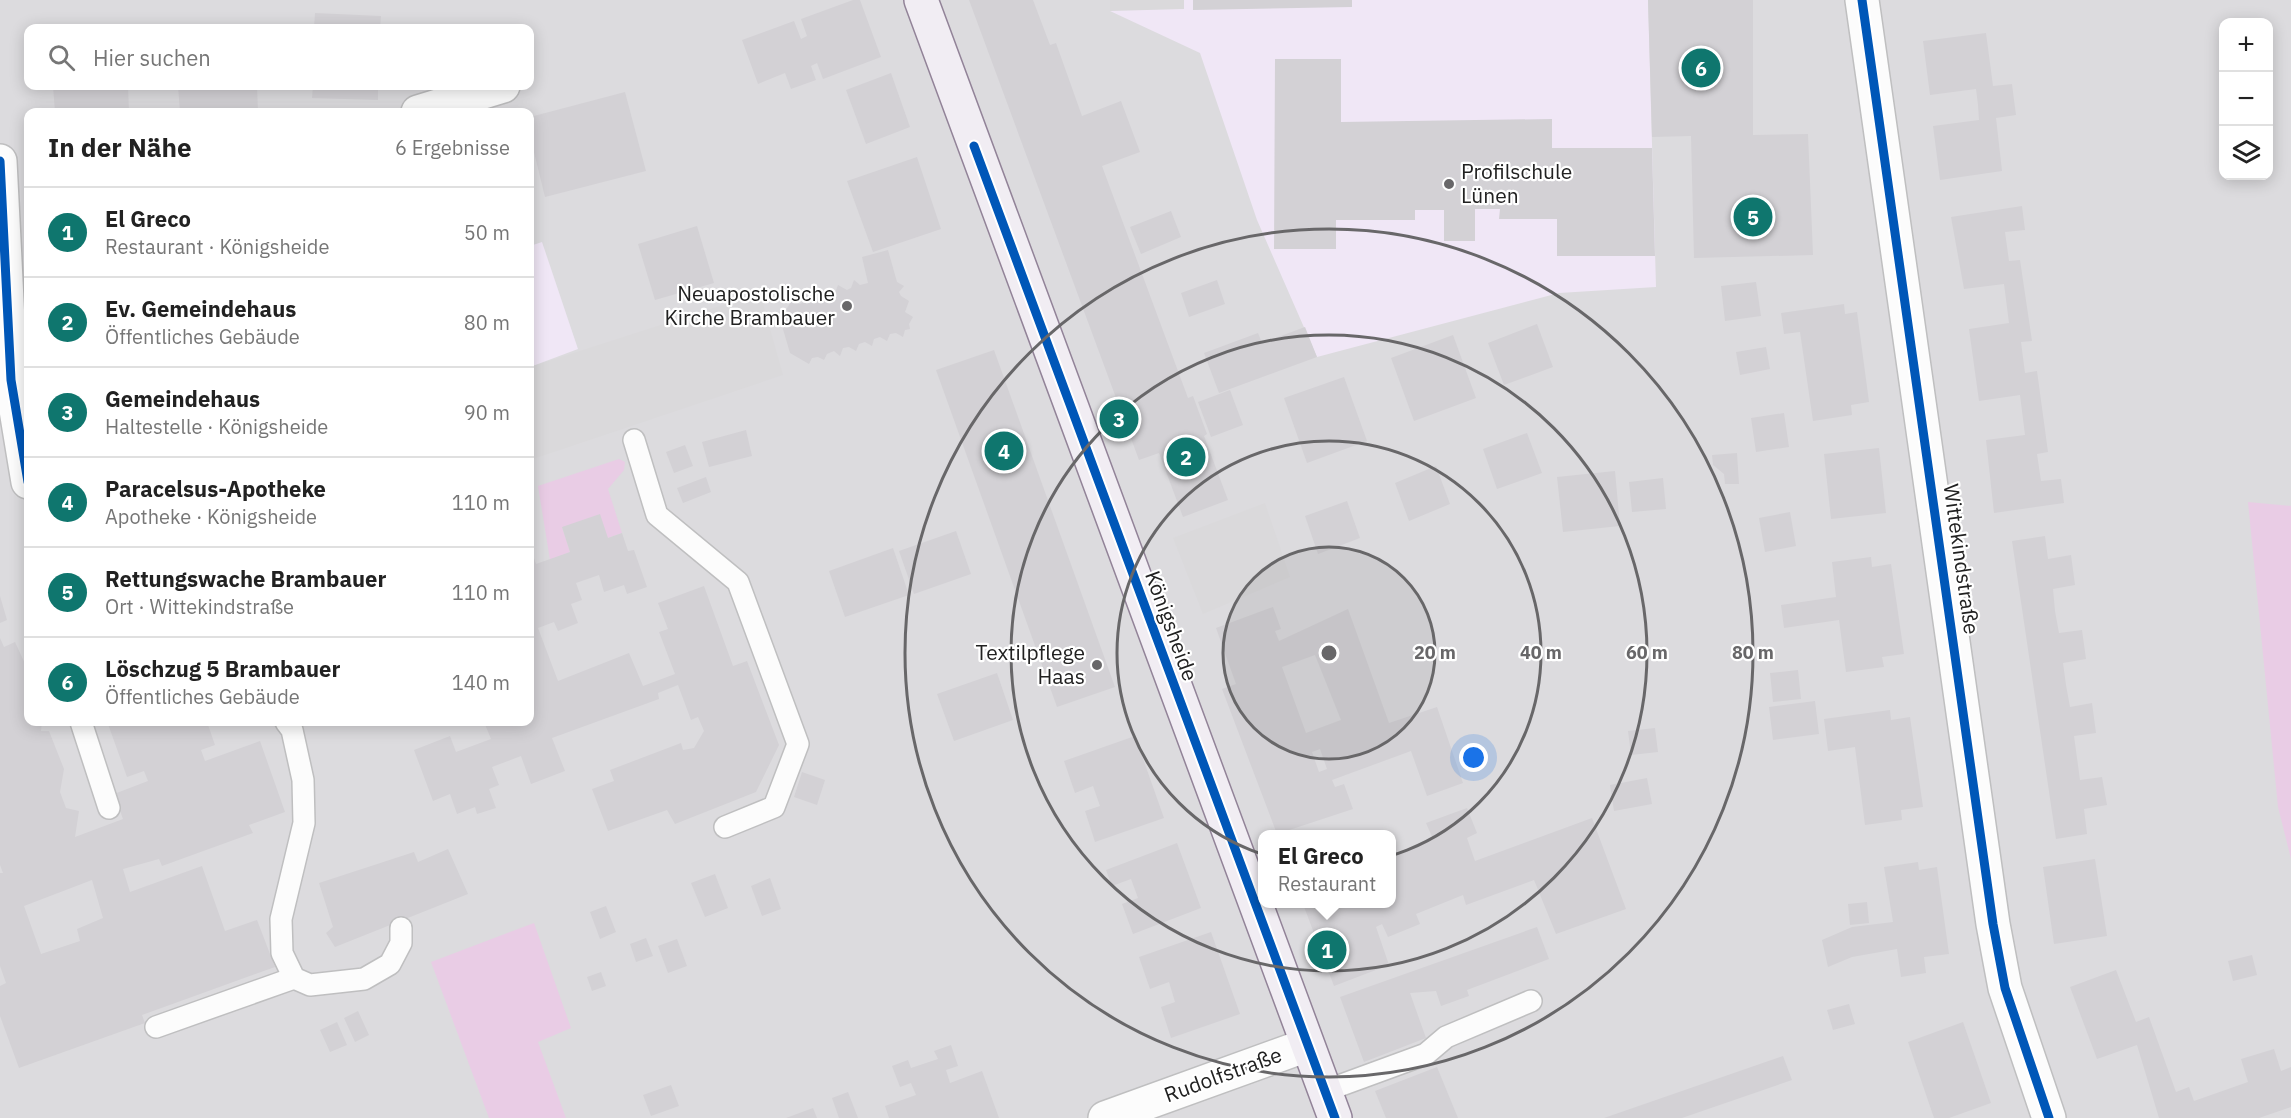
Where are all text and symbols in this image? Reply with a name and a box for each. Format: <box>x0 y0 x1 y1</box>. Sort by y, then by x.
map controls <box>2219 18 2273 180</box>
button: + <box>2219 18 2273 72</box>
search box <box>24 24 534 90</box>
icon: search <box>45 41 78 74</box>
text: Hier suchen <box>93 43 211 72</box>
pin: 6 <box>1682 46 1720 90</box>
button: − <box>2219 72 2273 126</box>
button: layers <box>2219 126 2273 180</box>
text: In der Nähe <box>48 130 192 164</box>
text: 6 Ergebnisse <box>395 134 510 161</box>
place label: Profilschule Lünen <box>1461 157 1572 209</box>
marker: Profilschule Lünen <box>1442 177 1456 191</box>
pin: 5 <box>1734 194 1772 240</box>
text: El Greco <box>105 204 191 233</box>
text: 1 <box>62 219 74 246</box>
text: 50 m <box>464 219 510 246</box>
text: Restaurant · Königsheide <box>105 233 329 260</box>
place label: Neuapostolische Kirche Brambauer <box>664 279 835 331</box>
text: Ev. Gemeindehaus <box>105 294 296 323</box>
marker: Neuapostolische Kirche Brambauer <box>840 299 854 313</box>
text: 2 <box>62 309 74 336</box>
text: 80 m <box>464 309 510 336</box>
text: Öffentliches Gebäude <box>105 323 300 350</box>
text: Gemeindehaus <box>105 384 260 413</box>
pin: 3 <box>1100 396 1138 442</box>
text: 3 <box>62 399 74 426</box>
text: 90 m <box>464 399 510 426</box>
text: Haltestelle · Königsheide <box>105 413 328 440</box>
pin: 4 <box>984 428 1024 474</box>
pin: 2 <box>1166 434 1206 480</box>
text: Paracelsus-Apotheke <box>105 474 326 503</box>
street label: Wittekindstraße <box>1938 482 1986 636</box>
text: 4 <box>62 489 74 516</box>
text: 110 m <box>452 489 510 516</box>
text: Apotheke · Königsheide <box>105 503 317 530</box>
text: Rettungswache Brambauer <box>105 564 386 593</box>
street label: Königsheide <box>1139 567 1205 685</box>
text: 5 <box>62 579 74 606</box>
text: 110 m <box>452 579 510 606</box>
text: Ort · Wittekindstraße <box>105 593 294 620</box>
place label: Textilpflege Haas <box>976 638 1085 690</box>
text: 20 m <box>1414 641 1456 664</box>
text: 40 m <box>1520 641 1562 664</box>
text: 60 m <box>1626 641 1668 664</box>
text: 80 m <box>1732 641 1774 664</box>
centre of rings <box>1319 643 1339 663</box>
text: Löschzug 5 Brambauer <box>105 654 340 683</box>
marker: Textilpflege Haas <box>1090 658 1104 672</box>
text: 6 <box>62 669 74 696</box>
text: 140 m <box>452 669 510 696</box>
text: Öffentliches Gebäude <box>105 683 300 710</box>
your location <box>1459 743 1488 772</box>
popup <box>1258 830 1396 908</box>
text: El Greco <box>1278 841 1364 870</box>
text: Restaurant <box>1278 870 1376 897</box>
pin: 1 <box>1308 928 1346 972</box>
street label: Rudolfstraße <box>1160 1040 1285 1108</box>

